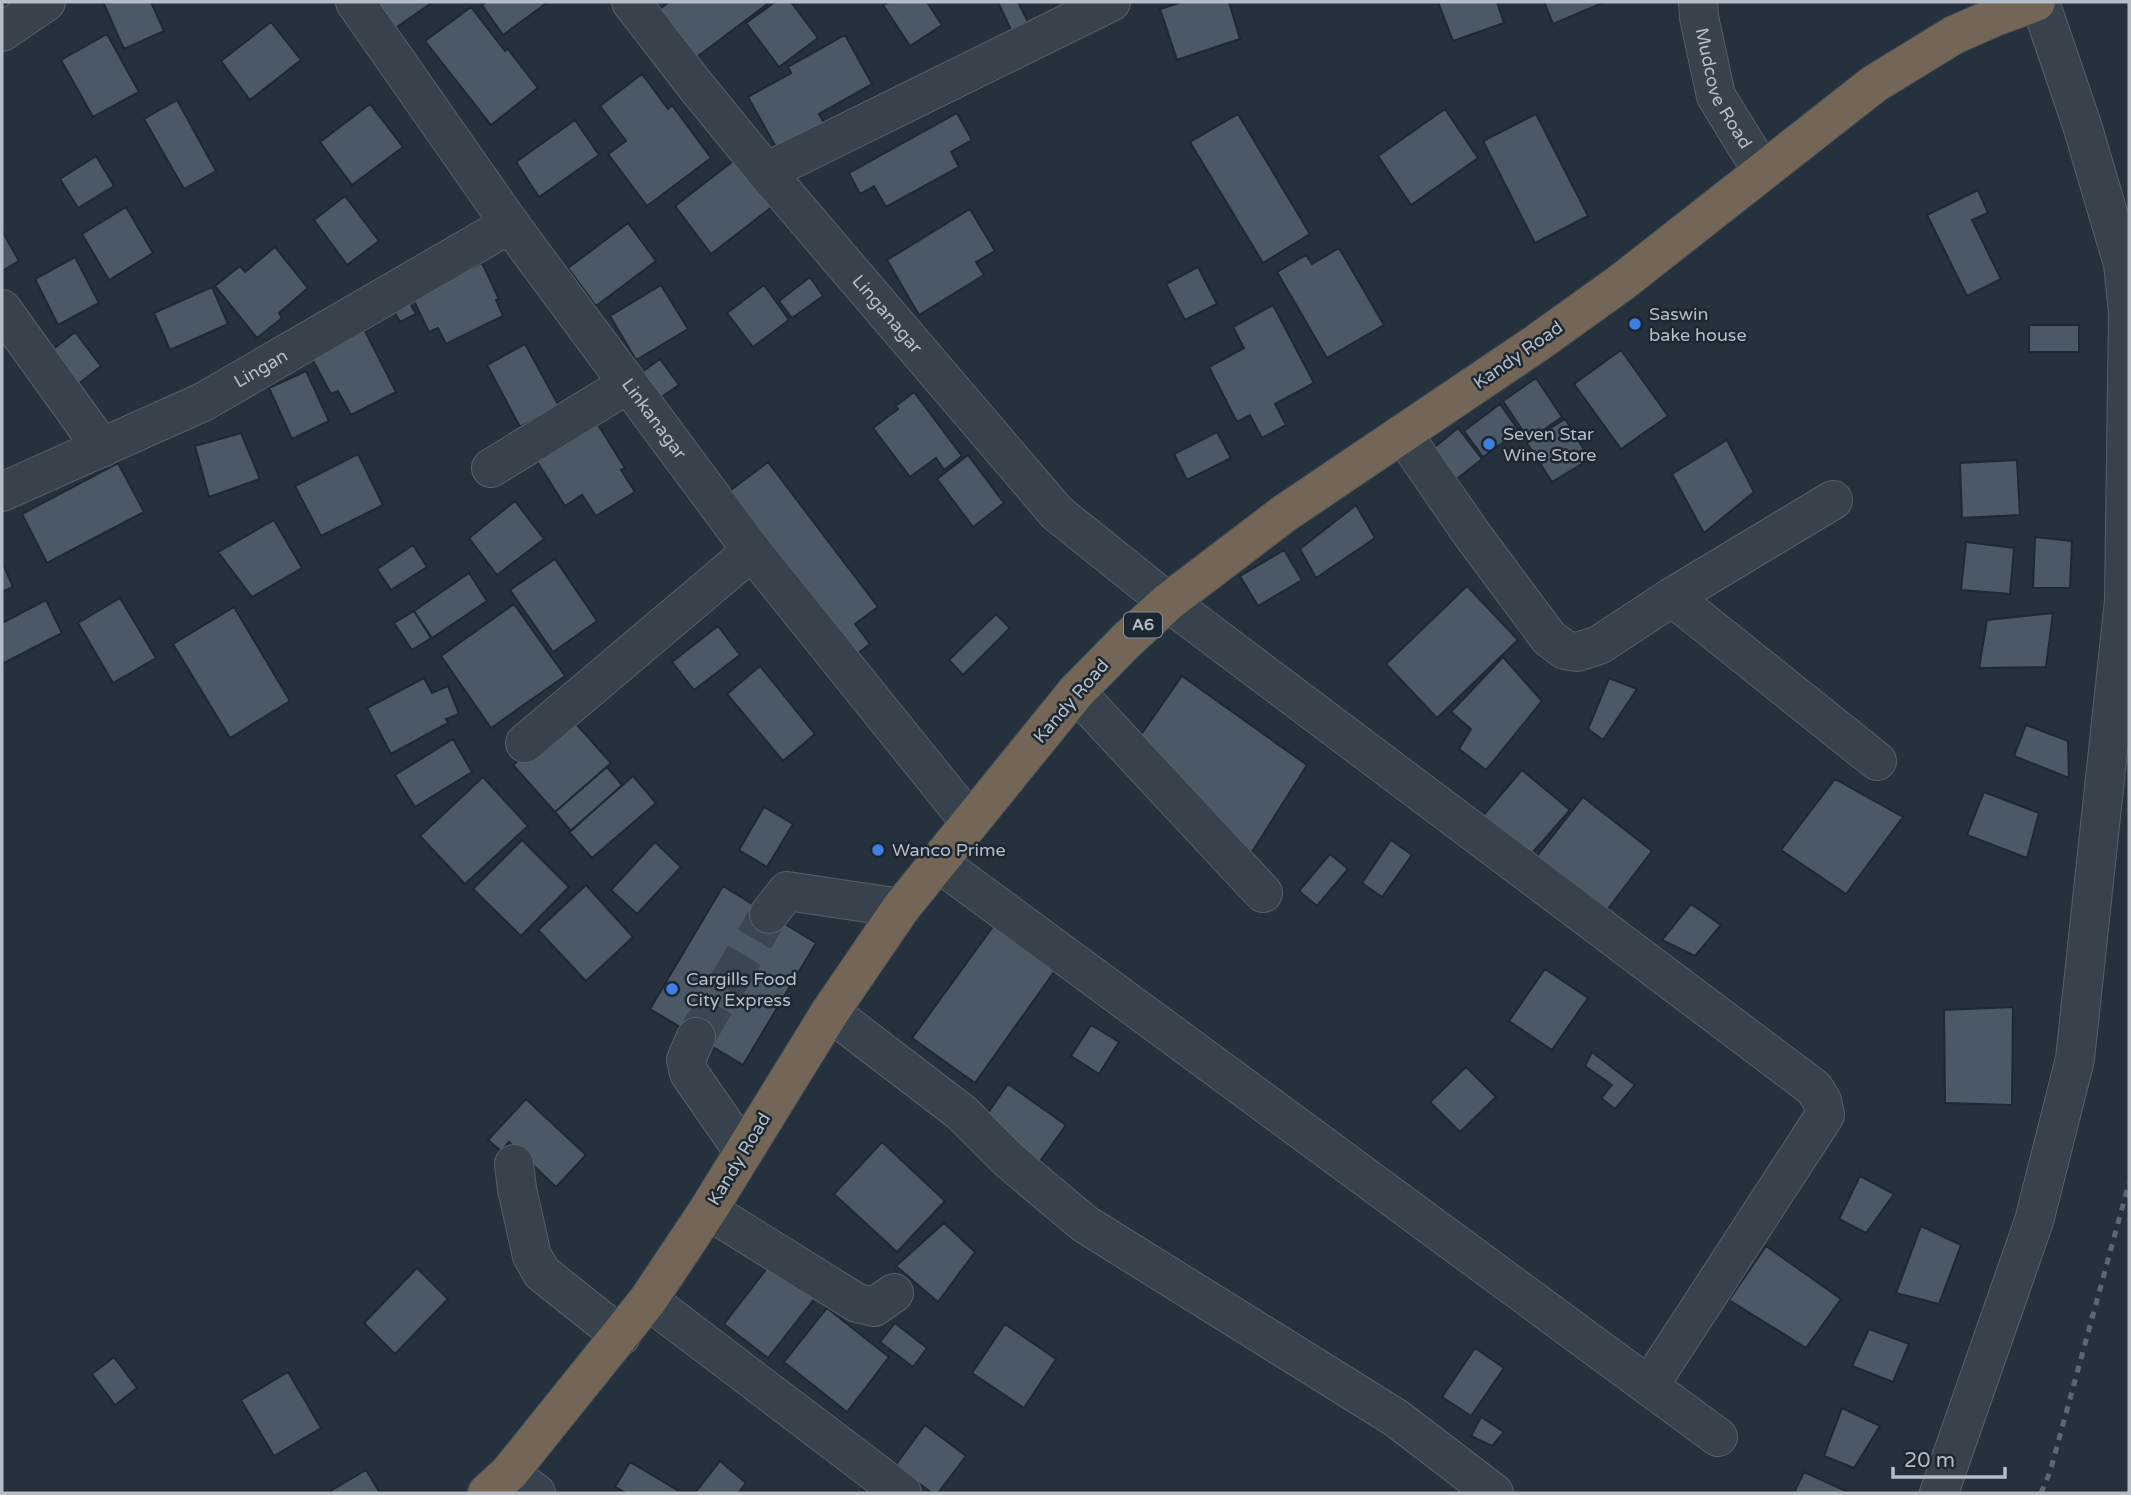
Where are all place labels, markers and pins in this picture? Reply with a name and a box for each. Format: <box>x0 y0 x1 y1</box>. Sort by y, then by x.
place label: Saswin bake house <box>1649 303 1747 346</box>
marker: Saswin bake house <box>1627 316 1643 332</box>
place label: Seven Star Wine Store <box>1503 423 1597 466</box>
marker: Seven Star Wine Store <box>1481 436 1497 452</box>
place label: Wanco Prime <box>892 839 1006 861</box>
marker: Wanco Prime <box>870 842 886 858</box>
place label: Cargills Food City Express <box>686 968 797 1011</box>
marker: Cargills Food City Express <box>664 981 680 997</box>

